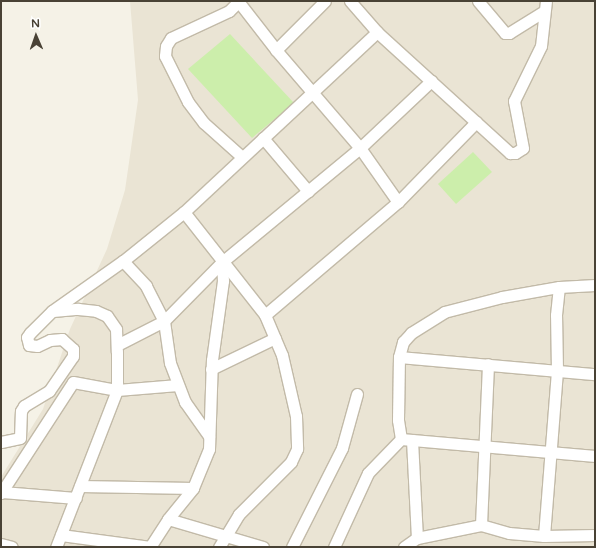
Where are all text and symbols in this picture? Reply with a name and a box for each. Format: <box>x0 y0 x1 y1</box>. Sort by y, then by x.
north arrow <box>16 16 56 56</box>
text: N <box>31 17 40 30</box>

